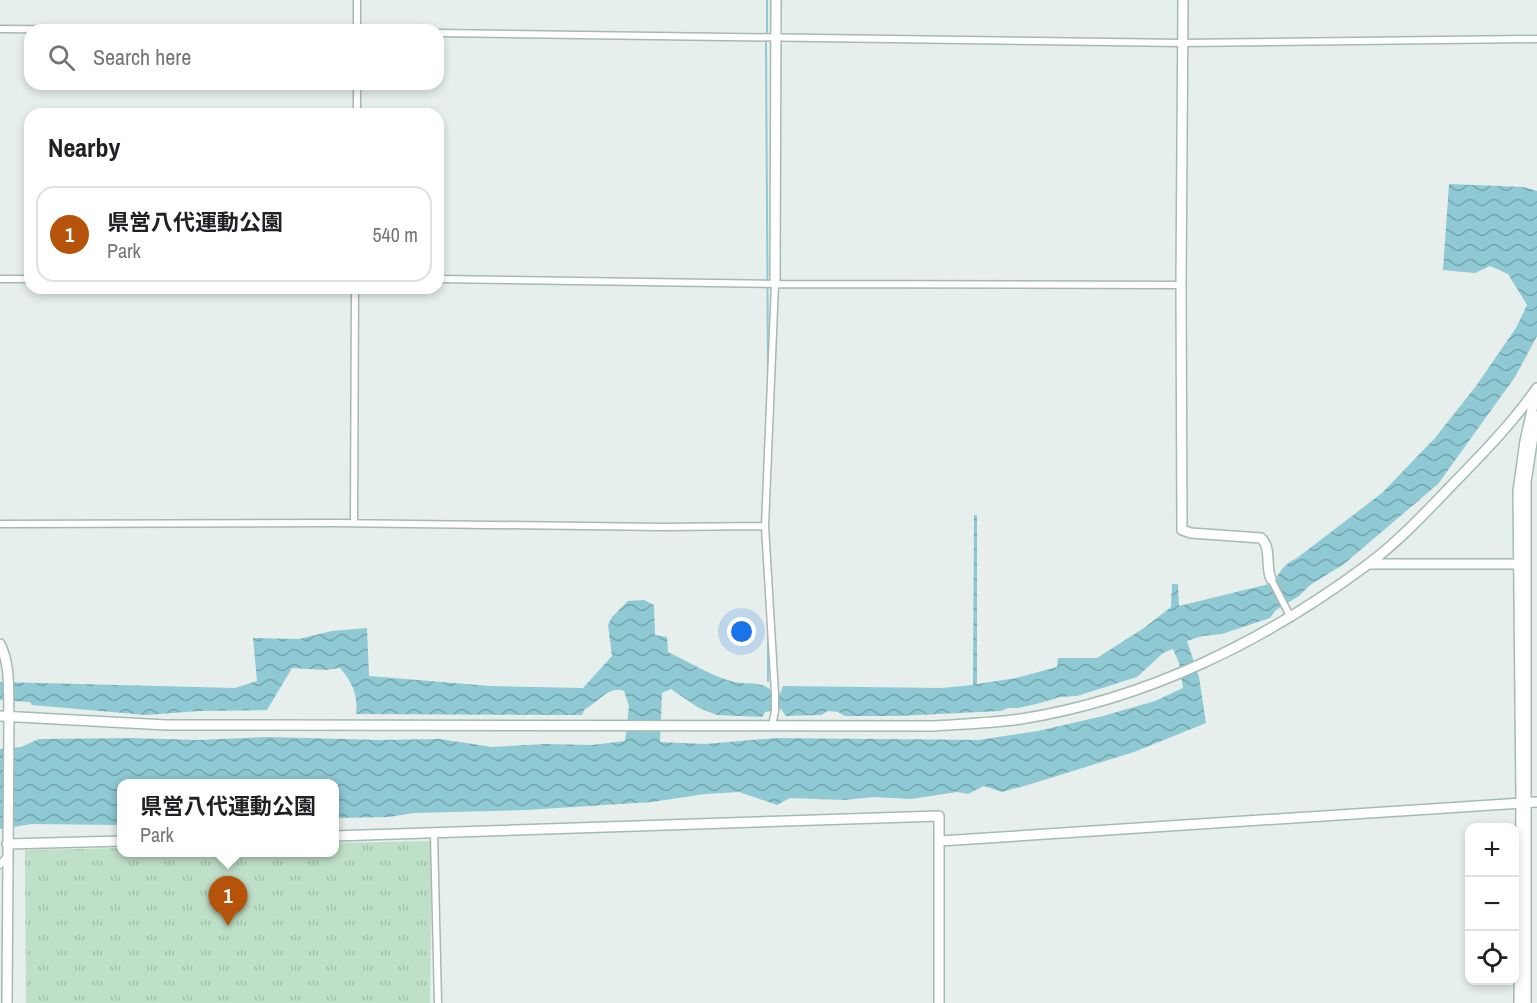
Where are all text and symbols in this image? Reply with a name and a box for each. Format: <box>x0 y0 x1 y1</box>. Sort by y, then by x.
search box <box>24 24 444 90</box>
icon: search <box>45 41 78 74</box>
text: Search here <box>93 42 191 72</box>
text: Nearby <box>48 130 120 165</box>
text: 県営八代運動公園 <box>107 207 283 237</box>
text: 1 <box>65 221 74 248</box>
text: 540 m <box>372 221 418 248</box>
text: Park <box>107 237 141 264</box>
your location <box>727 617 756 646</box>
popup <box>117 779 339 857</box>
text: 県営八代運動公園 <box>140 791 316 821</box>
text: Park <box>140 821 174 848</box>
map controls <box>1465 823 1519 985</box>
button: + <box>1465 823 1519 877</box>
pin: 1 <box>208 876 248 926</box>
button: − <box>1465 877 1519 931</box>
button: locate <box>1465 931 1519 985</box>

